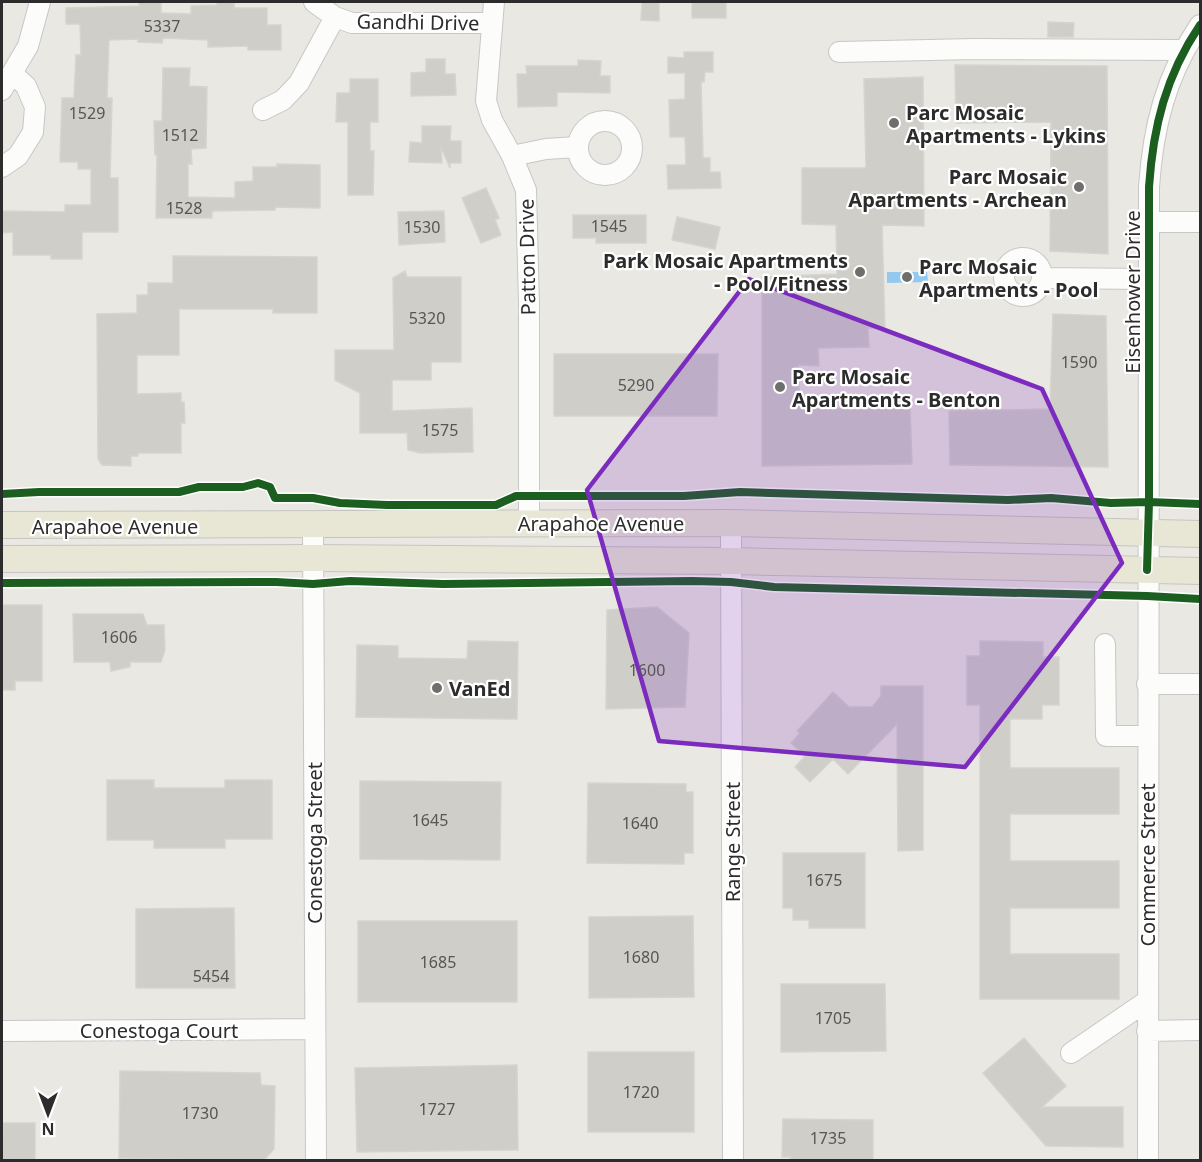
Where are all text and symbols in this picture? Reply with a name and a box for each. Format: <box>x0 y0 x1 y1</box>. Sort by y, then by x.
street label: Gandhi Drive <box>356 7 480 37</box>
house number: 5337 <box>144 15 180 37</box>
place label: Parc Mosaic Apartments - Lykins <box>906 99 1106 149</box>
house number: 1529 <box>69 102 105 124</box>
marker: Parc Mosaic Apartments - Lykins <box>887 116 901 130</box>
house number: 1512 <box>162 124 198 146</box>
place label: Parc Mosaic Apartments - Archean <box>848 163 1067 213</box>
marker: Parc Mosaic Apartments - Archean <box>1072 180 1086 194</box>
house number: 1528 <box>166 197 202 219</box>
street label: Patton Drive <box>512 198 542 316</box>
street label: Eisenhower Drive <box>1119 210 1146 374</box>
house number: 1545 <box>591 215 627 237</box>
house number: 1530 <box>404 216 440 238</box>
place label: Park Mosaic Apartments - Pool/Fitness <box>603 247 848 297</box>
place label: Parc Mosaic Apartments - Pool <box>919 253 1098 303</box>
marker: Park Mosaic Apartments - Pool/Fitness <box>853 265 867 279</box>
marker: Parc Mosaic Apartments - Pool <box>900 270 914 284</box>
house number: 5320 <box>409 307 445 329</box>
house number: 1590 <box>1061 351 1097 373</box>
place label: Parc Mosaic Apartments - Benton <box>792 363 1000 413</box>
house number: 5290 <box>618 374 654 396</box>
marker: Parc Mosaic Apartments - Benton <box>773 380 787 394</box>
house number: 1575 <box>422 419 458 441</box>
street label: Arapahoe Avenue <box>518 510 684 537</box>
street label: Arapahoe Avenue <box>32 513 198 540</box>
house number: 1606 <box>101 626 137 648</box>
house number: 1600 <box>629 659 665 681</box>
place label: VanEd <box>449 675 510 702</box>
marker: VanEd <box>430 681 444 695</box>
street label: Conestoga Street <box>301 762 328 924</box>
street label: Range Street <box>719 782 746 902</box>
street label: Commerce Street <box>1134 783 1161 947</box>
house number: 1645 <box>412 809 448 831</box>
house number: 1640 <box>622 812 658 834</box>
house number: 1675 <box>806 869 842 891</box>
house number: 1680 <box>623 946 659 968</box>
house number: 1685 <box>420 951 456 973</box>
house number: 5454 <box>193 965 229 987</box>
house number: 1705 <box>815 1007 851 1029</box>
street label: Conestoga Court <box>80 1017 238 1044</box>
house number: 1720 <box>623 1081 659 1103</box>
north arrow <box>18 1084 78 1144</box>
house number: 1727 <box>419 1098 455 1120</box>
house number: 1730 <box>182 1102 218 1124</box>
text: N <box>41 1118 55 1140</box>
house number: 1735 <box>810 1127 846 1149</box>

